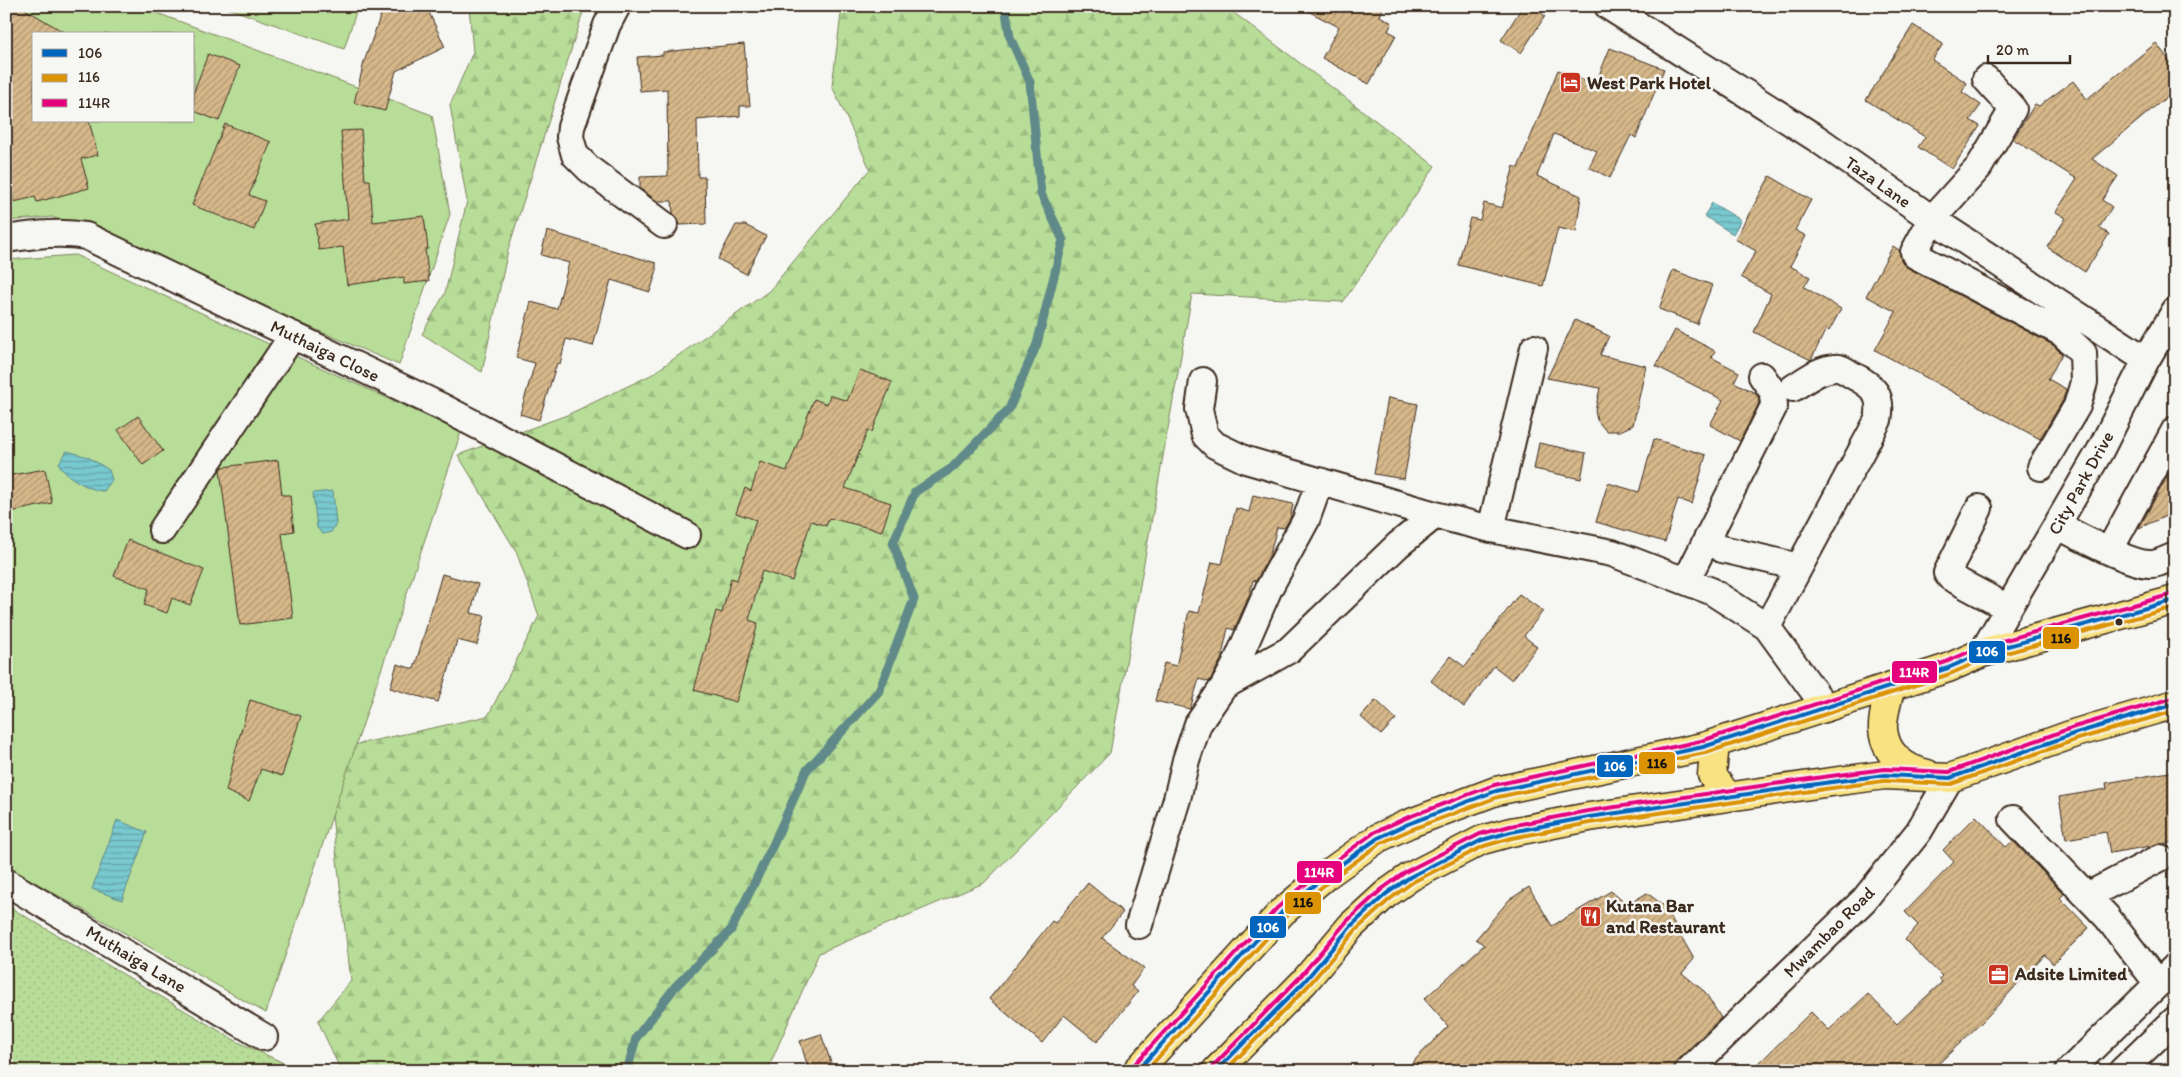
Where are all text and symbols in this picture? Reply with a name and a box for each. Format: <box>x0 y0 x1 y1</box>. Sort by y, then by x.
legend <box>32 32 195 122</box>
scale bar <box>1988 32 2071 64</box>
text: 20 m <box>1996 41 2030 59</box>
text: 106 <box>78 44 102 62</box>
text: 116 <box>78 68 100 86</box>
hotel icon: West Park Hotel <box>1559 71 1583 95</box>
place label: West Park Hotel <box>1587 72 1712 94</box>
text: 114R <box>78 94 110 112</box>
street label: Taza Lane <box>1841 151 1915 213</box>
street label: Muthaiga Close <box>267 315 383 387</box>
street label: City Park Drive <box>2043 427 2119 539</box>
unlabelled marker <box>2114 617 2124 627</box>
line badge: 116 <box>2042 626 2080 650</box>
text: 116 <box>2051 630 2072 647</box>
line badge: 106 <box>1968 640 2006 664</box>
text: 106 <box>1976 643 1999 660</box>
line badge: 114R <box>1891 660 1938 684</box>
text: 114R <box>1899 664 1929 681</box>
line badge: 116 <box>1638 751 1676 775</box>
line badge: 106 <box>1596 754 1634 778</box>
text: 116 <box>1647 755 1668 772</box>
text: 106 <box>1604 758 1627 775</box>
line badge: 114R <box>1296 860 1343 884</box>
text: 114R <box>1304 864 1334 881</box>
street label: Mwambao Road <box>1779 882 1879 982</box>
line badge: 116 <box>1284 891 1322 915</box>
text: 116 <box>1293 894 1314 911</box>
place label: Kutana Bar and Restaurant <box>1606 895 1726 938</box>
restaurant icon: Kutana Bar and Restaurant <box>1578 904 1602 928</box>
line badge: 106 <box>1249 915 1287 939</box>
text: 106 <box>1257 919 1280 936</box>
street label: Muthaiga Lane <box>82 920 190 998</box>
office icon: Adsite Limited <box>1987 962 2011 986</box>
place label: Adsite Limited <box>2014 963 2127 985</box>

